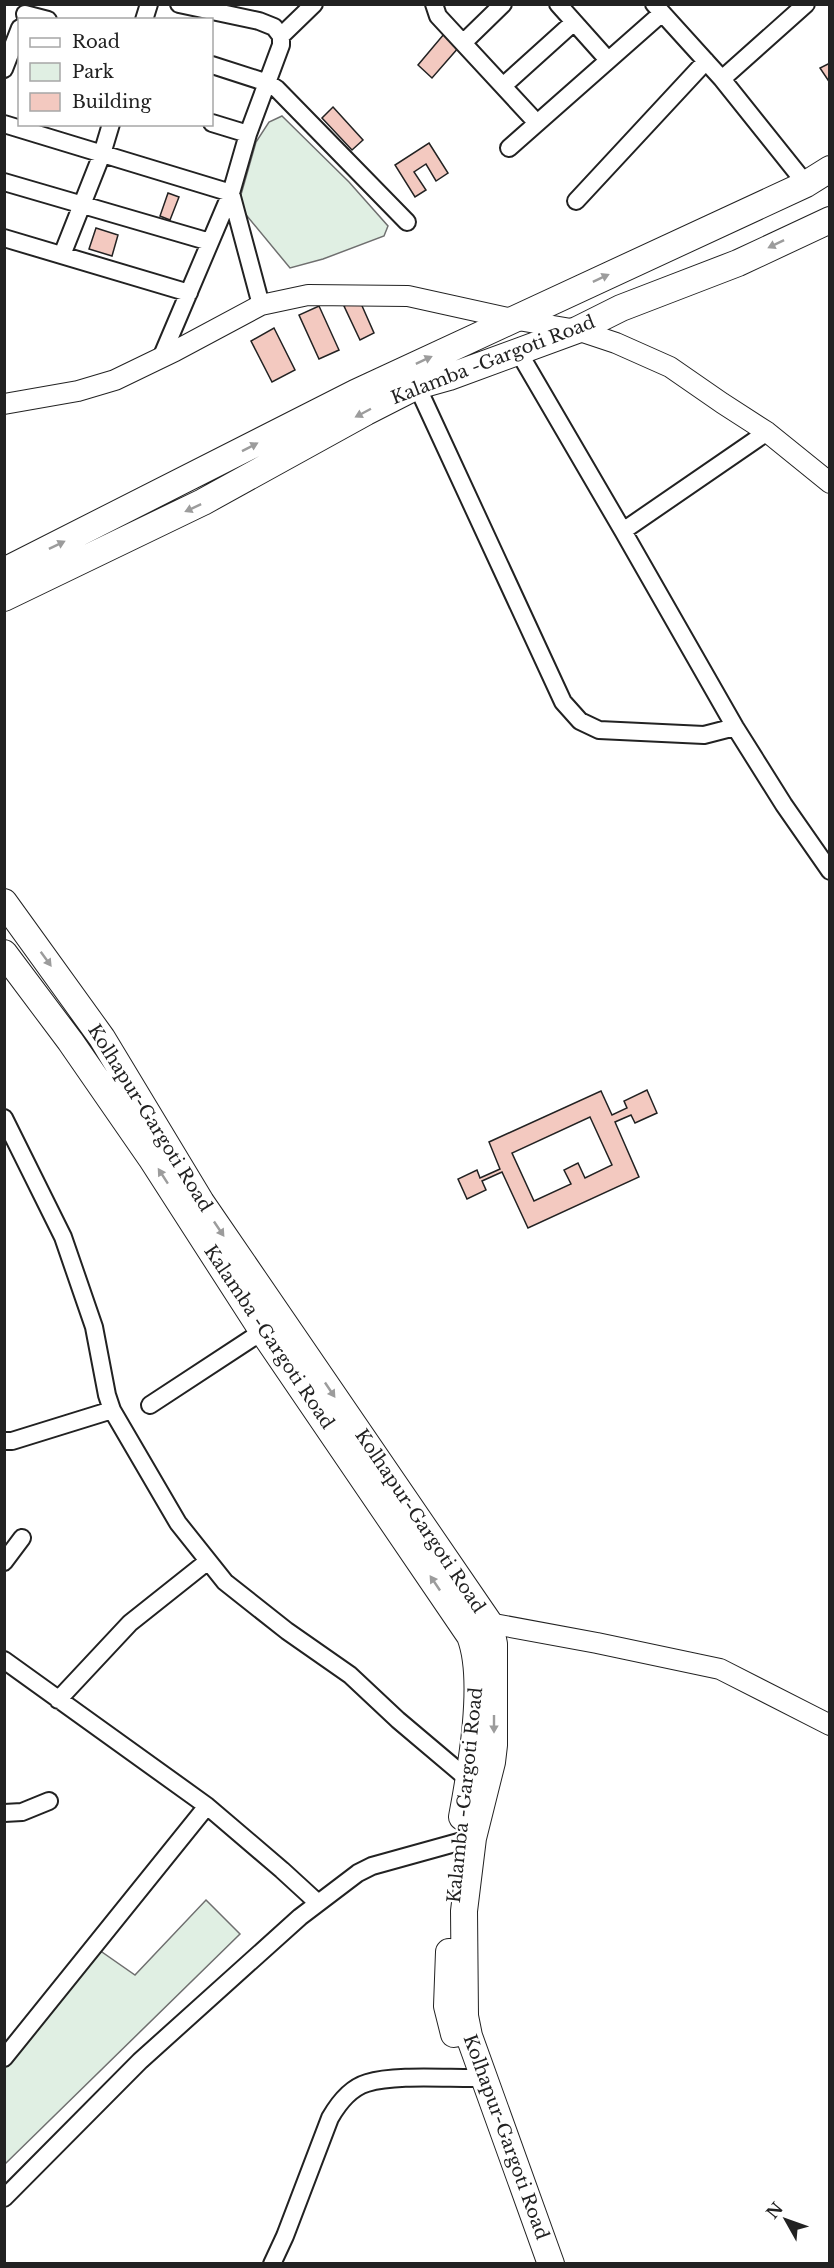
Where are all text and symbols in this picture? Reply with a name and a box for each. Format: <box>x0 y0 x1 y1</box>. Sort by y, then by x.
legend <box>18 18 213 126</box>
text: Road <box>72 31 120 53</box>
text: Park <box>72 61 114 83</box>
text: Building <box>72 91 151 113</box>
one-way arrow <box>768 239 785 249</box>
one-way arrow <box>592 273 610 283</box>
street label: Kalamba -Gargoti Road <box>388 311 598 409</box>
one-way arrow <box>416 356 433 365</box>
one-way arrow <box>355 408 372 418</box>
one-way arrow <box>241 442 258 452</box>
one-way arrow <box>184 503 201 512</box>
one-way arrow <box>48 540 65 549</box>
one-way arrow <box>40 951 52 967</box>
street label: Kolhapur-Gargoti Road <box>83 1020 217 1216</box>
one-way arrow <box>157 1169 169 1185</box>
one-way arrow <box>213 1221 224 1237</box>
street label: Kalamba -Gargoti Road <box>199 1241 339 1433</box>
one-way arrow <box>324 1382 335 1398</box>
street label: Kolhapur-Gargoti Road <box>350 1425 490 1617</box>
one-way arrow <box>429 1575 441 1591</box>
street label: Kalamba -Gargoti Road <box>443 1686 487 1904</box>
one-way arrow <box>489 1715 499 1734</box>
street label: Kolhapur-Gargoti Road <box>459 2031 553 2243</box>
north arrow <box>756 2190 816 2250</box>
text: N <box>762 2198 787 2223</box>

